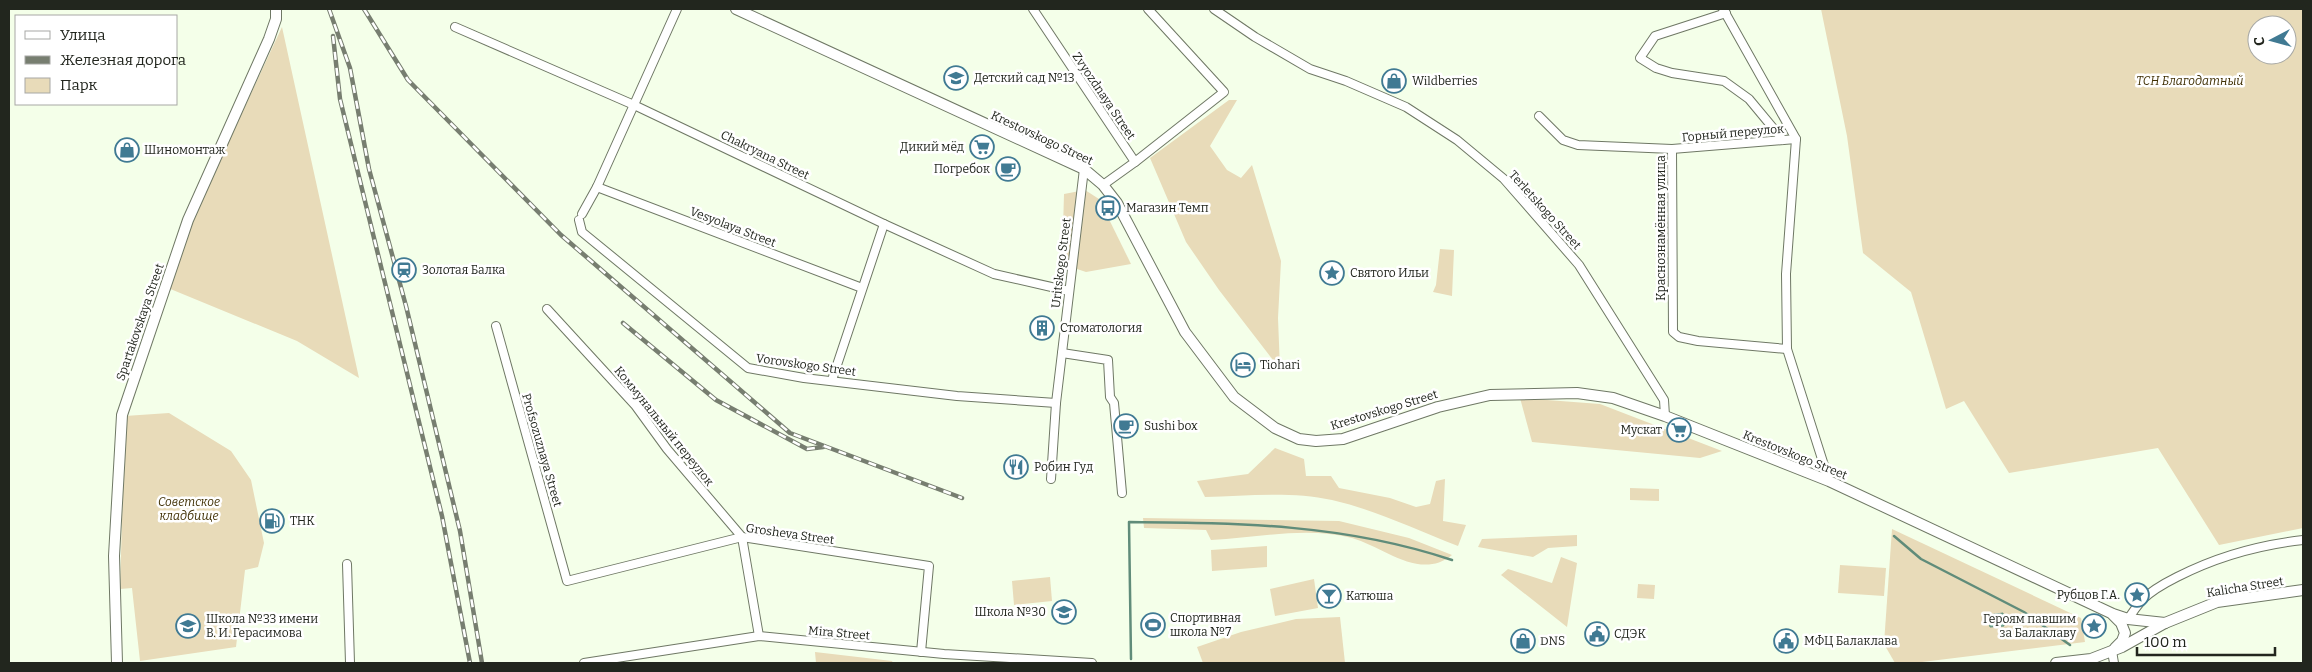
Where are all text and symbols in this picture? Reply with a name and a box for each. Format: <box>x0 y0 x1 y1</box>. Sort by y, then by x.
legend <box>15 15 178 105</box>
north arrow <box>2247 15 2297 65</box>
text: Улица <box>60 26 106 44</box>
text: С <box>2251 36 2268 47</box>
street label: Zvyozdnaya Street <box>1070 50 1139 143</box>
text: Железная дорога <box>60 51 186 69</box>
school or university icon: Детский сад №13 <box>943 65 969 91</box>
shop icon: Wildberries <box>1381 68 1407 94</box>
place label: Детский сад №13 <box>974 71 1075 85</box>
place label: Wildberries <box>1412 74 1478 88</box>
park label: ТСН Благодатный <box>2136 74 2244 88</box>
text: Парк <box>60 76 98 94</box>
street label: Krestovskogo Street <box>989 108 1096 168</box>
street label: Горный переулок <box>1681 122 1785 144</box>
street label: Chakryana Street <box>719 128 812 183</box>
supermarket icon: Дикий мёд <box>969 134 995 160</box>
shop icon: Шиномонтаж <box>114 137 140 163</box>
place label: Дикий мёд <box>900 140 964 154</box>
place label: Шиномонтаж <box>144 143 225 157</box>
street label: Краснознамённая улица <box>1654 155 1668 301</box>
cafe icon: Погребок <box>995 156 1021 182</box>
place label: Погребок <box>934 162 990 176</box>
street label: Terletskogo Street <box>1506 168 1584 253</box>
bus stop icon: Магазин Темп <box>1095 195 1121 221</box>
place label: Магазин Темп <box>1126 201 1209 215</box>
street label: Vesyolaya Street <box>688 204 779 250</box>
street label: Uritskogo Street <box>1049 216 1074 309</box>
station icon: Золотая Балка <box>391 257 417 283</box>
place icon: Святого Ильи <box>1319 260 1345 286</box>
street label: Spartakovskaya Street <box>113 261 167 382</box>
place label: Золотая Балка <box>422 263 506 277</box>
place label: Святого Ильи <box>1350 266 1429 280</box>
building icon: Стоматология <box>1029 315 1055 341</box>
place label: Стоматология <box>1060 321 1142 335</box>
street label: Vorovskogo Street <box>755 351 858 379</box>
hotel icon: Tiohari <box>1230 352 1256 378</box>
place label: Tiohari <box>1260 358 1300 372</box>
street label: Коммунальный переулок <box>611 363 717 489</box>
street label: Krestovskogo Street <box>1329 387 1440 433</box>
street label: Profsozuznaya Street <box>519 392 565 509</box>
cafe icon: Sushi box <box>1113 413 1139 439</box>
supermarket icon: Мускат <box>1666 417 1692 443</box>
place label: Sushi box <box>1144 419 1198 433</box>
place label: Мускат <box>1621 423 1662 437</box>
street label: Krestovskogo Street <box>1741 428 1850 483</box>
restaurant icon: Робин Гуд <box>1003 454 1029 480</box>
place label: Робин Гуд <box>1034 460 1093 474</box>
park label: Советское кладбище <box>158 495 220 523</box>
fuel station icon: ТНК <box>259 508 285 534</box>
place label: ТНК <box>290 514 315 528</box>
street label: Grosheva Street <box>745 521 836 547</box>
street label: Kalicha Street <box>2205 574 2285 600</box>
place icon: Рубцов Г.А. <box>2124 582 2150 608</box>
bar icon: Катюша <box>1316 583 1342 609</box>
place label: Рубцов Г.А. <box>2057 588 2120 602</box>
place label: Катюша <box>1346 589 1394 603</box>
school or university icon: Школа №30 <box>1051 599 1077 625</box>
place label: Школа №30 <box>975 605 1046 619</box>
place label: Спортивная школа №7 <box>1170 611 1241 639</box>
place label: Школа №33 имени В. И. Герасимова <box>206 612 318 640</box>
sports icon: Спортивная школа №7 <box>1140 612 1166 638</box>
place label: Героям павшим за Балаклаву <box>1983 612 2077 640</box>
school or university icon: Школа №33 имени В. И. Герасимова <box>175 613 201 639</box>
place icon: Героям павшим за Балаклаву <box>2081 613 2107 639</box>
public building icon: СДЭК <box>1584 621 1610 647</box>
street label: Mira Street <box>807 623 871 643</box>
scale bar <box>2137 624 2274 656</box>
place label: СДЭК <box>1614 627 1646 641</box>
shop icon: DNS <box>1510 628 1536 654</box>
public building icon: МФЦ Балаклава <box>1773 628 1799 654</box>
text: 100 m <box>2144 633 2187 651</box>
place label: DNS <box>1540 634 1565 648</box>
place label: МФЦ Балаклава <box>1804 634 1898 648</box>

